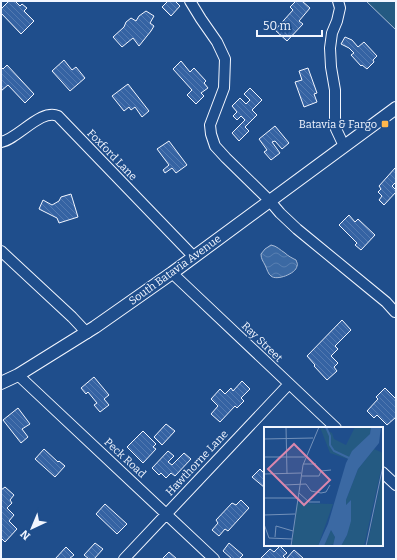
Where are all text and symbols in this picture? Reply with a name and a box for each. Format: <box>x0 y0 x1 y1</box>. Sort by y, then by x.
scale bar <box>257 12 322 38</box>
text: 50 m <box>263 19 292 33</box>
place label: Batavia & Fargo <box>299 118 377 131</box>
marker: Batavia & Fargo <box>380 119 390 129</box>
street label: Foxford Lane <box>84 127 140 183</box>
street label: South Batavia Avenue <box>126 232 224 308</box>
street label: Ray Street <box>239 319 285 365</box>
street label: Hawthorne Lane <box>163 427 231 499</box>
inset map <box>264 427 383 546</box>
street label: Peck Road <box>102 435 149 481</box>
north arrow <box>12 508 52 548</box>
text: N <box>17 527 33 542</box>

